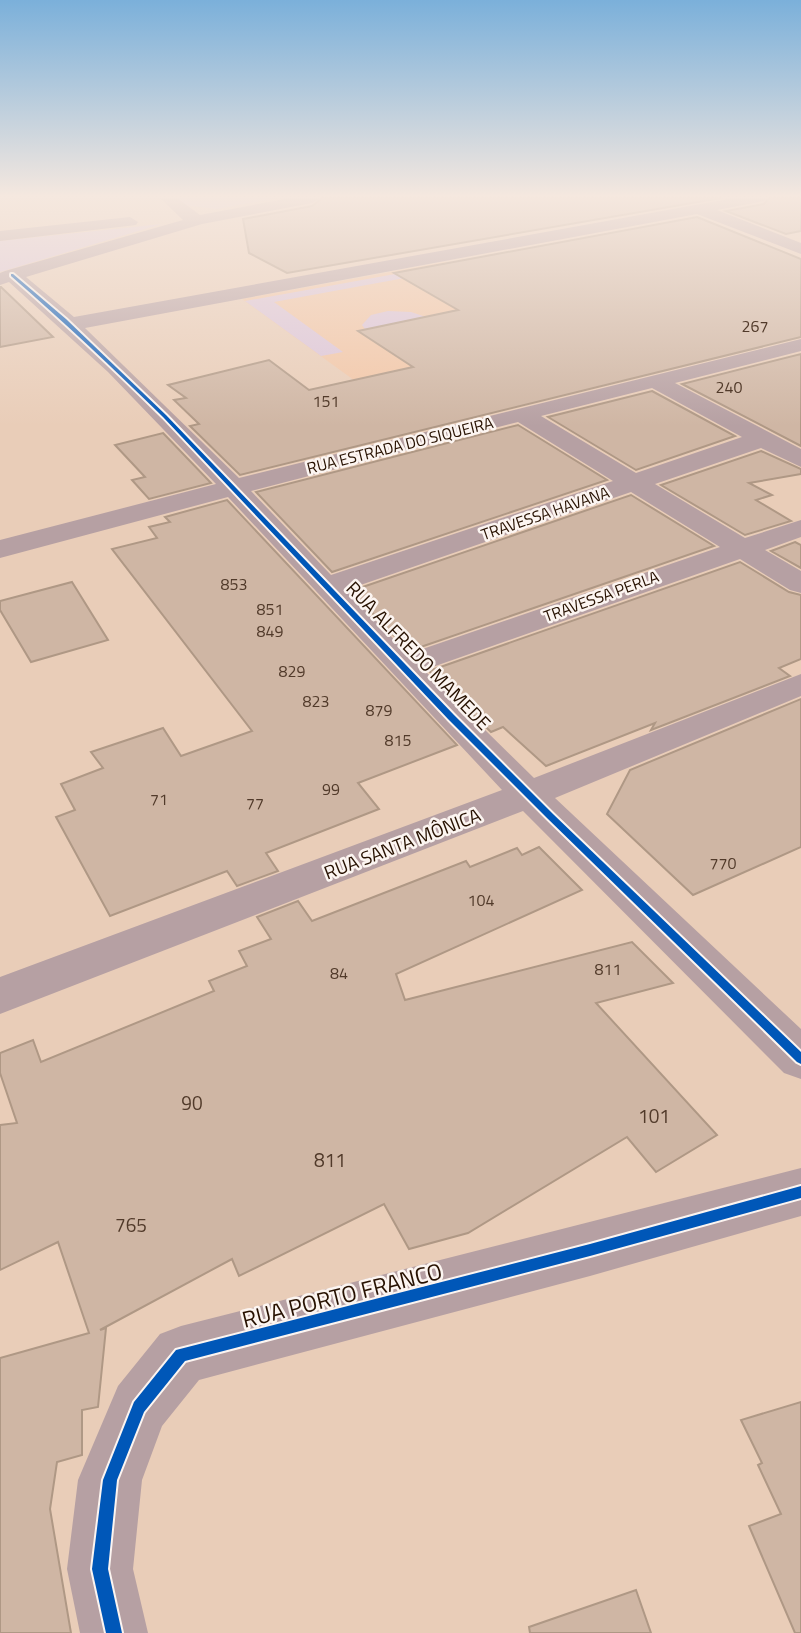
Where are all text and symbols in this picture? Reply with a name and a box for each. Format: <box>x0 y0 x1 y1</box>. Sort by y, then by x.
house number: 267 <box>742 314 768 338</box>
house number: 240 <box>716 375 742 399</box>
house number: 151 <box>313 389 339 413</box>
street label: RUA ESTRADA DO SIQUEIRA <box>304 410 496 480</box>
street label: TRAVESSA HAVANA <box>478 480 613 546</box>
street label: TRAVESSA PERLA <box>540 564 662 628</box>
house number: 853 <box>221 572 247 596</box>
street label: RUA ALFREDO MAMEDE <box>340 574 498 736</box>
house number: 851 <box>257 597 283 621</box>
house number: 849 <box>257 619 283 643</box>
house number: 829 <box>279 659 305 683</box>
house number: 823 <box>303 689 329 713</box>
house number: 879 <box>366 698 392 722</box>
house number: 815 <box>385 728 411 752</box>
house number: 99 <box>322 777 340 801</box>
house number: 71 <box>150 787 168 811</box>
house number: 77 <box>246 791 264 815</box>
street label: RUA SANTA MÔNICA <box>319 800 485 886</box>
house number: 770 <box>710 851 736 875</box>
house number: 104 <box>468 888 494 912</box>
house number: 811 <box>595 957 621 981</box>
house number: 84 <box>330 961 348 985</box>
house number: 90 <box>181 1088 203 1117</box>
house number: 101 <box>638 1101 670 1130</box>
house number: 811 <box>314 1145 346 1174</box>
house number: 765 <box>115 1210 147 1239</box>
street label: RUA PORTO FRANCO <box>238 1253 446 1337</box>

